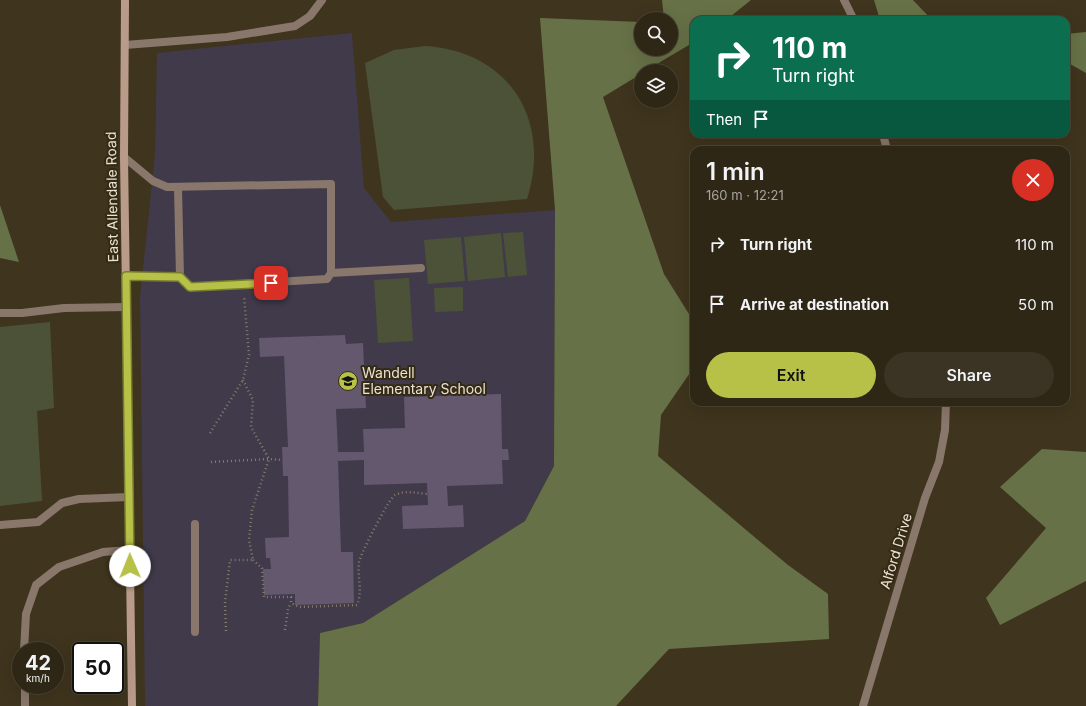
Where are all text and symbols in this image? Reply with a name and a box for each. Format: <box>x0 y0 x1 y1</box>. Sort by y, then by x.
map controls <box>634 12 678 108</box>
button: search <box>634 12 678 56</box>
text: 110 m <box>772 31 847 65</box>
icon: right <box>706 32 758 84</box>
button: layers <box>634 64 678 108</box>
text: Turn right <box>772 65 855 86</box>
icon: arrive <box>750 108 772 130</box>
text: Then <box>706 110 742 129</box>
street label: East Allendale Road <box>102 131 121 263</box>
text: 1 min <box>706 157 765 186</box>
button: close <box>1012 159 1054 201</box>
text: 160 m · 12:21 <box>706 187 784 203</box>
icon: right <box>706 233 728 255</box>
text: Turn right <box>740 235 812 254</box>
text: 110 m <box>1015 235 1054 254</box>
pin <box>254 266 288 300</box>
icon: arrive <box>260 272 282 294</box>
icon: arrive <box>706 293 728 315</box>
text: Arrive at destination <box>740 295 889 314</box>
text: 50 m <box>1018 295 1054 314</box>
button: Exit <box>706 352 876 398</box>
button: Share <box>884 352 1054 398</box>
place label: Wandell Elementary School <box>362 364 486 397</box>
school or university icon: Wandell Elementary School <box>337 370 359 392</box>
street label: Alford Drive <box>876 511 915 591</box>
position arrow <box>109 545 151 587</box>
speed limit sign: 50 <box>72 642 124 694</box>
text: 42 <box>25 651 51 675</box>
text: km/h <box>26 672 50 684</box>

